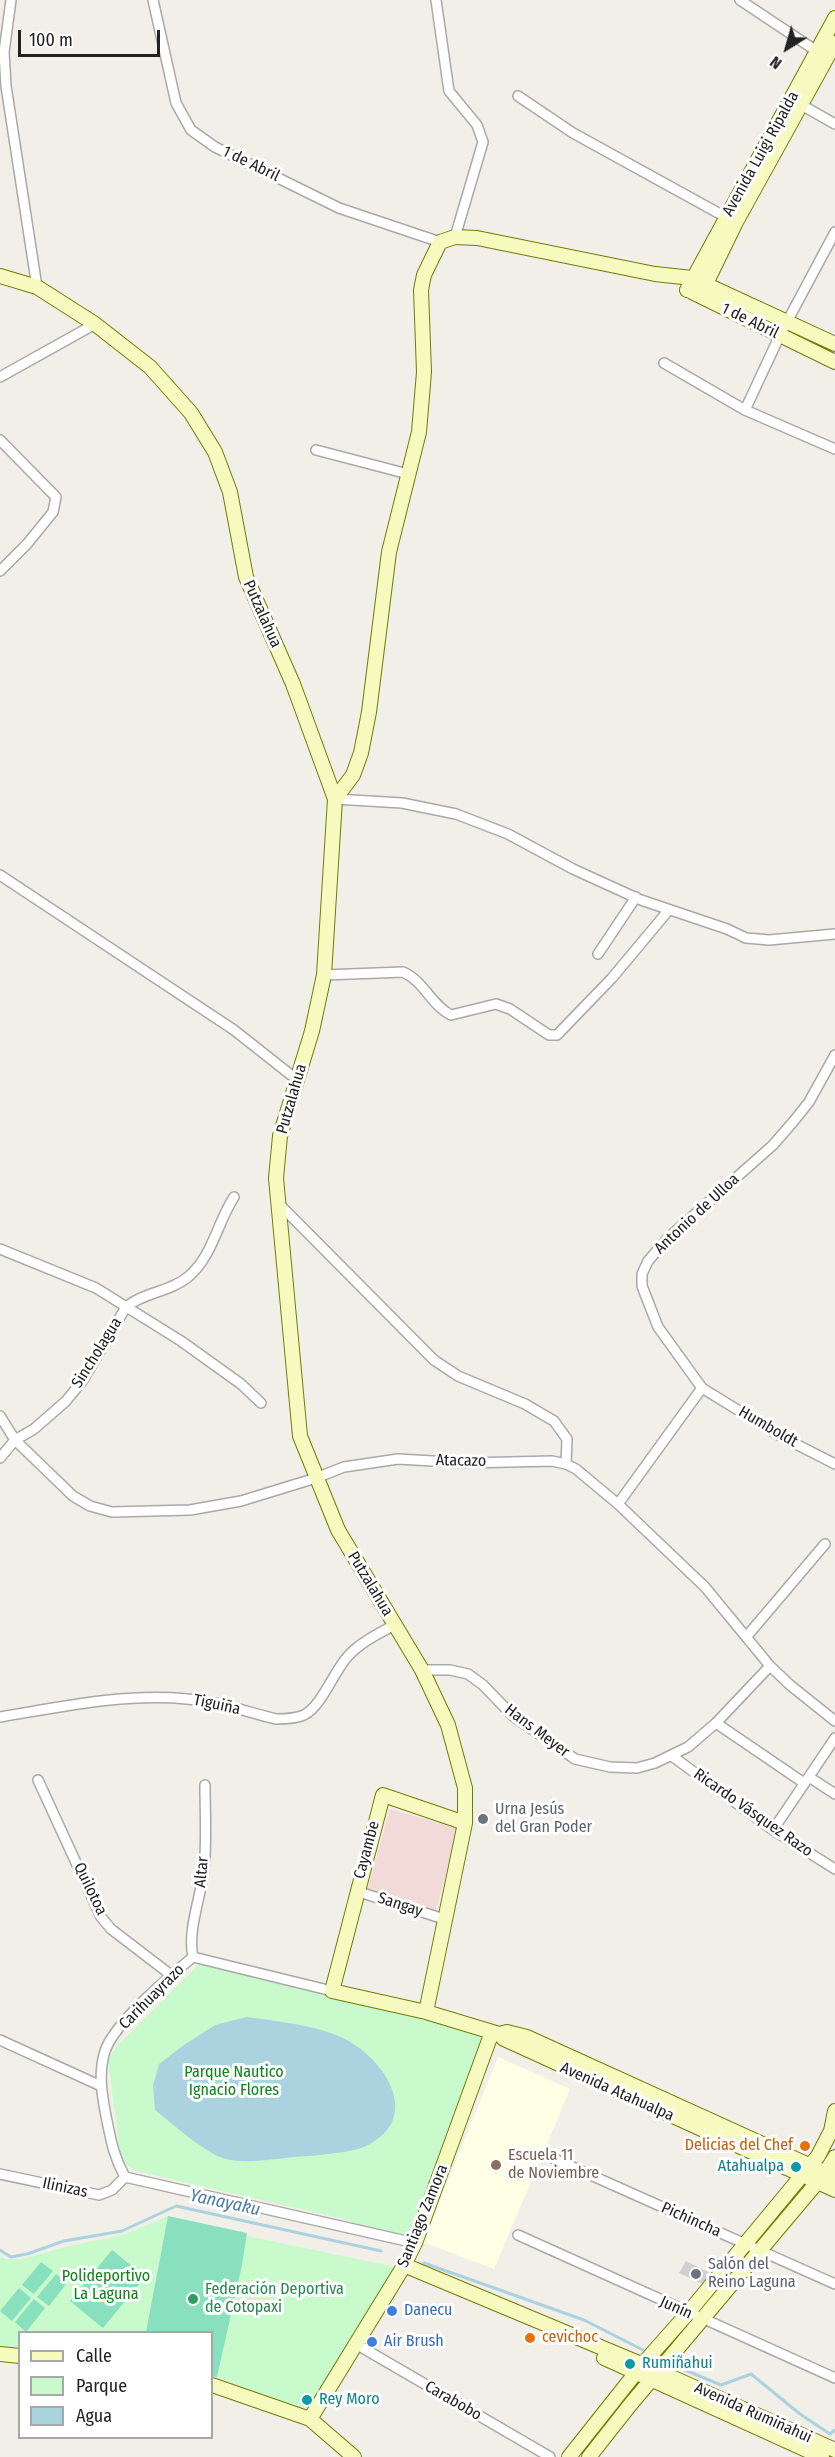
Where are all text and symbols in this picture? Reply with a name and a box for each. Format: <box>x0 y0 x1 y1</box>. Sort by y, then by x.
scale bar <box>21 18 164 56</box>
north arrow <box>757 18 817 78</box>
text: 100 m <box>29 29 73 51</box>
text: N <box>766 52 785 73</box>
street label: Avenida Luigi Ripalda <box>719 88 803 220</box>
street label: 1 de Abril <box>219 142 283 186</box>
street label: 1 de Abril <box>718 299 782 343</box>
street label: Putzalahua <box>239 577 285 651</box>
street label: Putzalahua <box>273 1062 311 1136</box>
street label: Antonio de Ulloa <box>651 1170 743 1258</box>
street label: Sincholagua <box>68 1314 126 1392</box>
street label: Humboldt <box>735 1402 801 1452</box>
street label: Atacazo <box>436 1451 486 1471</box>
street label: Putzalahua <box>343 1548 397 1620</box>
street label: Tiguiña <box>192 1691 242 1719</box>
street label: Hans Meyer <box>501 1700 573 1762</box>
street label: Ricardo Vásquez Razo <box>690 1765 816 1861</box>
place label: Urna Jesús del Gran Poder <box>495 1800 592 1838</box>
marker: Urna Jesús del Gran Poder <box>476 1812 490 1826</box>
street label: Cayambe <box>350 1819 384 1881</box>
street label: Altar <box>191 1856 213 1888</box>
street label: Quilotoa <box>69 1860 111 1918</box>
street label: Sangay <box>375 1889 425 1921</box>
street label: Carihuayrazo <box>115 1960 189 2034</box>
street label: Avenida Atahualpa <box>557 2058 677 2126</box>
park label: Parque Nautico Ignacio Flores <box>184 2063 284 2101</box>
place label: Delicias del Chef <box>685 2136 793 2156</box>
marker: Delicias del Chef <box>798 2139 812 2153</box>
place label: Escuela 11 de Noviembre <box>508 2146 599 2184</box>
place label: Atahualpa <box>718 2157 784 2177</box>
marker: Escuela 11 de Noviembre <box>489 2158 503 2172</box>
marker: Atahualpa <box>789 2160 803 2174</box>
street label: Santiago Zamora <box>394 2162 452 2270</box>
street label: Ilinizas <box>41 2174 89 2202</box>
water label: Yanayaku <box>188 2185 262 2221</box>
street label: Pichincha <box>658 2198 724 2242</box>
place label: Salón del Reino Laguna <box>708 2255 796 2293</box>
park label: Polideportivo La Laguna <box>62 2267 150 2305</box>
marker: Salón del Reino Laguna <box>689 2267 703 2281</box>
place label: Federación Deportiva de Cotopaxi <box>205 2280 344 2318</box>
marker: Federación Deportiva de Cotopaxi <box>186 2292 200 2306</box>
street label: Junín <box>657 2292 695 2324</box>
place label: Danecu <box>404 2301 452 2321</box>
marker: Danecu <box>385 2304 399 2318</box>
place label: cevichoc <box>542 2328 598 2348</box>
legend <box>18 2331 213 2439</box>
marker: cevichoc <box>523 2331 537 2345</box>
place label: Air Brush <box>384 2332 444 2352</box>
marker: Air Brush <box>365 2335 379 2349</box>
text: Calle <box>76 2345 112 2367</box>
place label: Rumiñahui <box>642 2354 713 2374</box>
marker: Rumiñahui <box>623 2357 637 2371</box>
text: Parque <box>76 2375 127 2397</box>
street label: Carabobo <box>421 2377 485 2425</box>
street label: Avenida Rumiñahui <box>691 2378 815 2448</box>
place label: Rey Moro <box>319 2390 380 2410</box>
marker: Rey Moro <box>300 2393 314 2407</box>
text: Agua <box>76 2405 112 2427</box>

